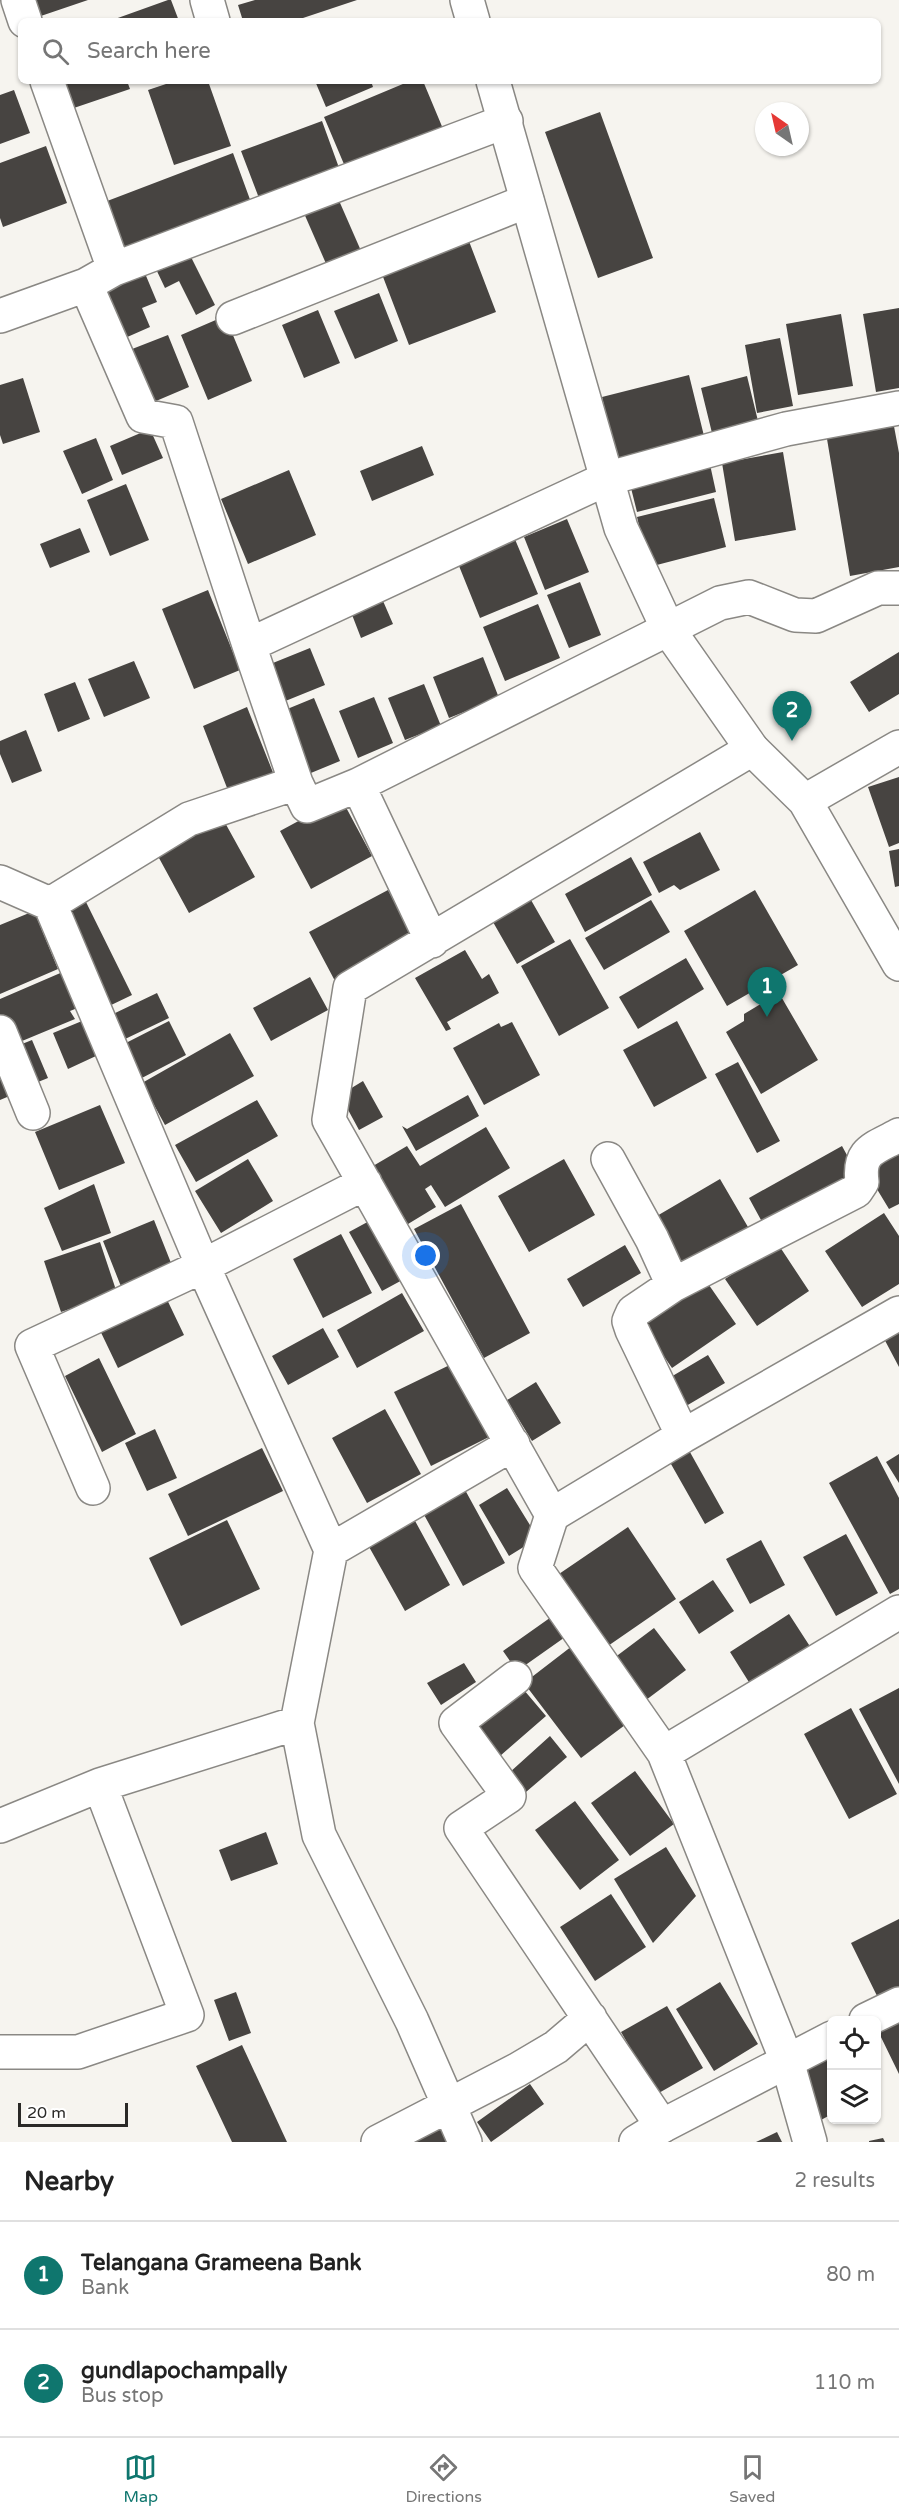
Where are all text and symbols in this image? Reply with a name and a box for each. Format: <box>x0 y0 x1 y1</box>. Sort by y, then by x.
search box <box>18 18 881 84</box>
icon: search <box>39 35 72 68</box>
text: Search here <box>87 38 211 64</box>
north arrow <box>755 102 809 156</box>
pin: 2 <box>772 692 812 741</box>
pin: 1 <box>748 968 786 1017</box>
your location <box>411 1241 440 1270</box>
map controls <box>827 2016 881 2124</box>
button: locate <box>827 2016 881 2070</box>
button: layers <box>827 2070 881 2124</box>
scale bar <box>18 2100 128 2128</box>
text: 20 m <box>27 2103 66 2123</box>
text: Nearby <box>24 2166 114 2197</box>
text: 2 results <box>795 2169 875 2193</box>
text: Telangana Grameena Bank <box>81 2250 361 2276</box>
text: 1 <box>37 2263 50 2287</box>
text: 80 m <box>826 2263 875 2287</box>
text: Bank <box>81 2276 129 2300</box>
text: gundlapochampally <box>81 2358 287 2384</box>
text: 2 <box>37 2371 50 2395</box>
text: 110 m <box>814 2371 875 2395</box>
text: Bus stop <box>81 2384 164 2408</box>
tab: Map <box>124 2451 158 2507</box>
tab: Directions <box>405 2451 482 2507</box>
tab: Saved <box>729 2451 775 2507</box>

